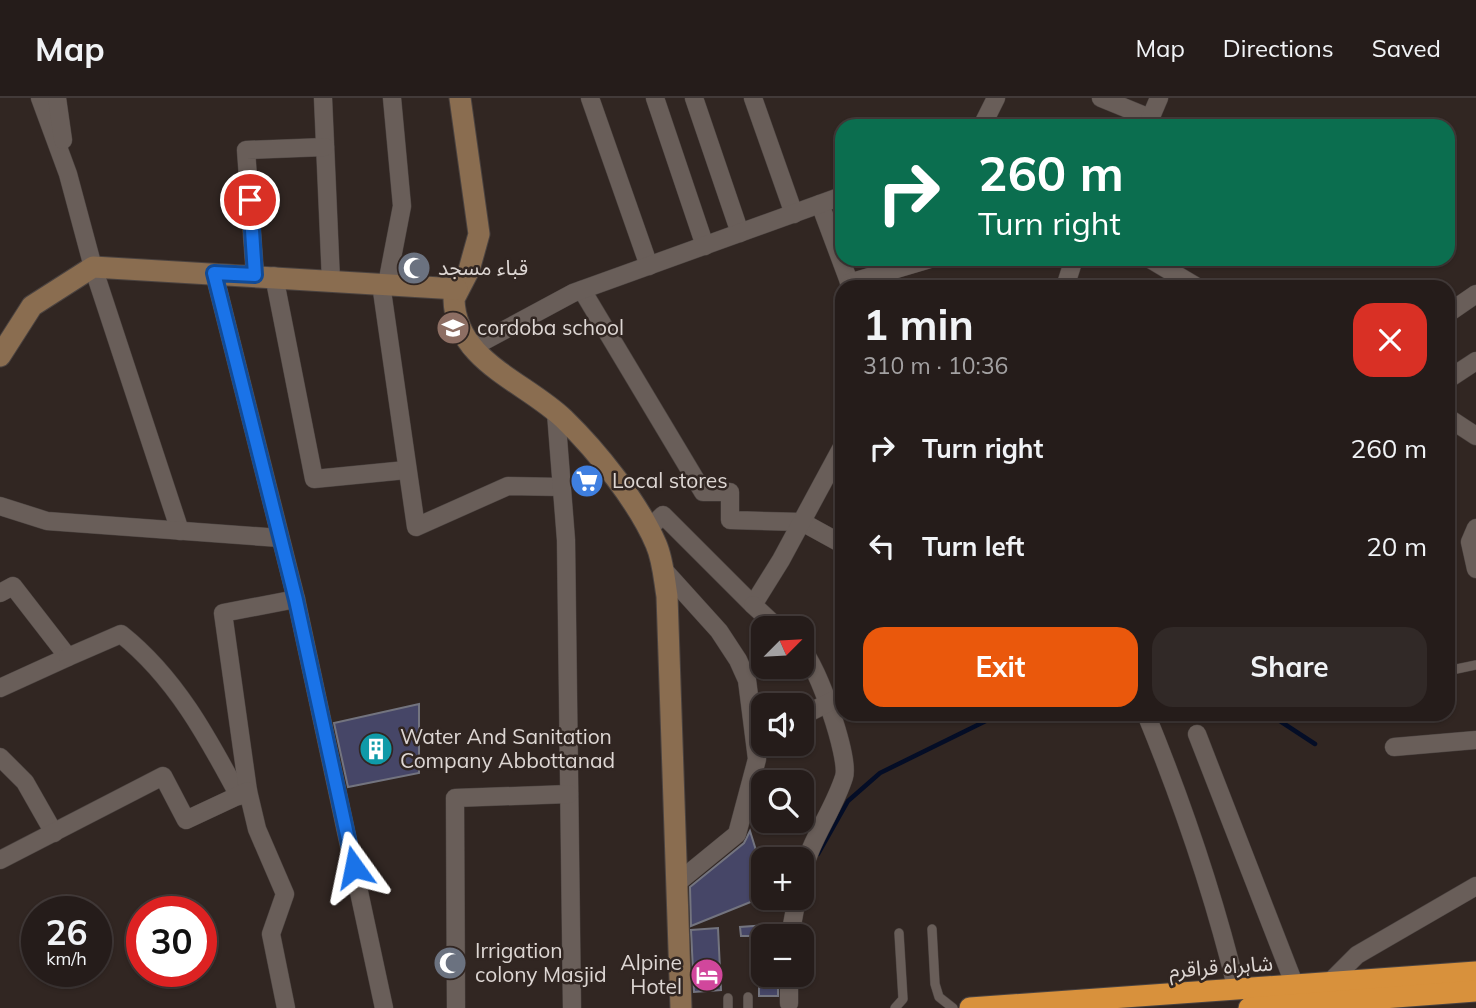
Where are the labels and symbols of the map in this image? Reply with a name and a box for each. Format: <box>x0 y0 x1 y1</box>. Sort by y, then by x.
pin <box>220 170 280 230</box>
mosque icon: قباء مسجد <box>395 249 433 287</box>
place label: قباء مسجد <box>438 254 528 280</box>
school or university icon: cordoba school <box>434 309 472 347</box>
place label: cordoba school <box>477 314 624 340</box>
supermarket icon: Local stores <box>568 462 606 500</box>
place label: Local stores <box>612 467 728 493</box>
north arrow <box>751 616 814 679</box>
place label: Water And Sanitation Company Abbottanad <box>400 723 615 773</box>
building icon: Water And Sanitation Company Abbottanad <box>357 730 395 768</box>
position arrow <box>317 830 391 904</box>
speed limit sign: 30 <box>126 896 217 987</box>
place label: Irrigation colony Masjid <box>475 937 607 987</box>
mosque icon: Irrigation colony Masjid <box>431 944 469 982</box>
place label: Alpine Hotel <box>620 949 682 999</box>
street label: شاہراہ قراقرم <box>1168 949 1274 987</box>
hotel icon: Alpine Hotel <box>688 956 726 994</box>

